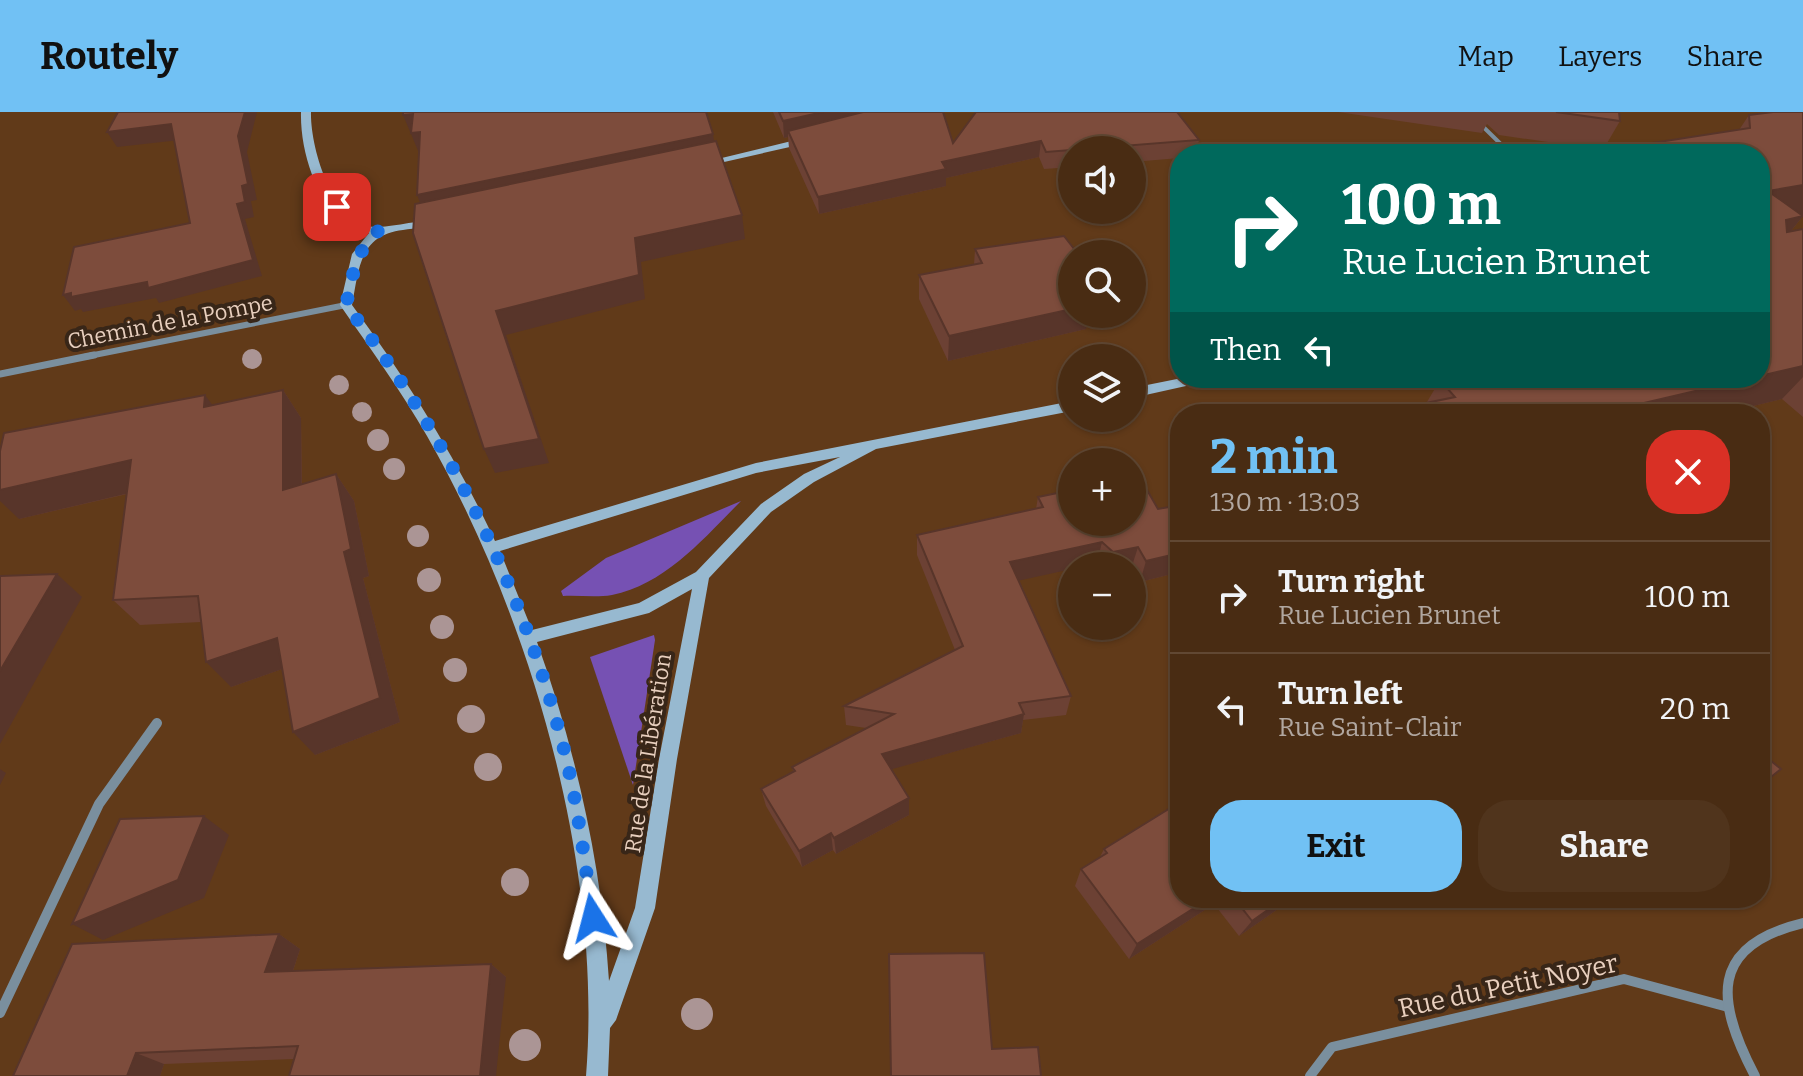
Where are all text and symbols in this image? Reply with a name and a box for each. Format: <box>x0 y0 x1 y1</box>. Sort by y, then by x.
text: Routely <box>40 33 178 79</box>
text: Map <box>1457 40 1514 73</box>
text: Layers <box>1558 40 1642 73</box>
text: Share <box>1686 40 1763 73</box>
map controls <box>1058 136 1146 640</box>
button: sound <box>1058 136 1146 224</box>
text: 100 m <box>1342 172 1501 239</box>
pin <box>303 173 371 241</box>
icon: right <box>1210 176 1314 280</box>
icon: arrive <box>315 185 359 229</box>
button: search <box>1058 240 1146 328</box>
text: Rue Lucien Brunet <box>1342 240 1650 284</box>
street label: Chemin de la Pompe <box>65 289 275 355</box>
icon: left <box>1297 328 1341 372</box>
text: Then <box>1210 332 1281 368</box>
button: layers <box>1058 344 1146 432</box>
text: 2 min <box>1210 428 1338 486</box>
button: close <box>1646 430 1730 514</box>
button: + <box>1058 448 1146 536</box>
text: 130 m · 13:03 <box>1210 487 1360 518</box>
button: − <box>1058 552 1146 640</box>
text: Turn right <box>1278 564 1425 600</box>
icon: right <box>1210 575 1254 619</box>
text: 100 m <box>1645 579 1730 615</box>
text: Rue Lucien Brunet <box>1278 600 1501 631</box>
street label: Rue de la Libération <box>619 651 677 855</box>
text: Turn left <box>1278 676 1403 712</box>
icon: left <box>1210 687 1254 731</box>
text: 20 m <box>1660 691 1730 727</box>
text: Rue Saint-Clair <box>1278 712 1462 743</box>
button: Exit <box>1210 800 1462 892</box>
button: Share <box>1478 800 1730 892</box>
position arrow <box>551 876 635 960</box>
street label: Rue du Petit Noyer <box>1395 947 1621 1024</box>

